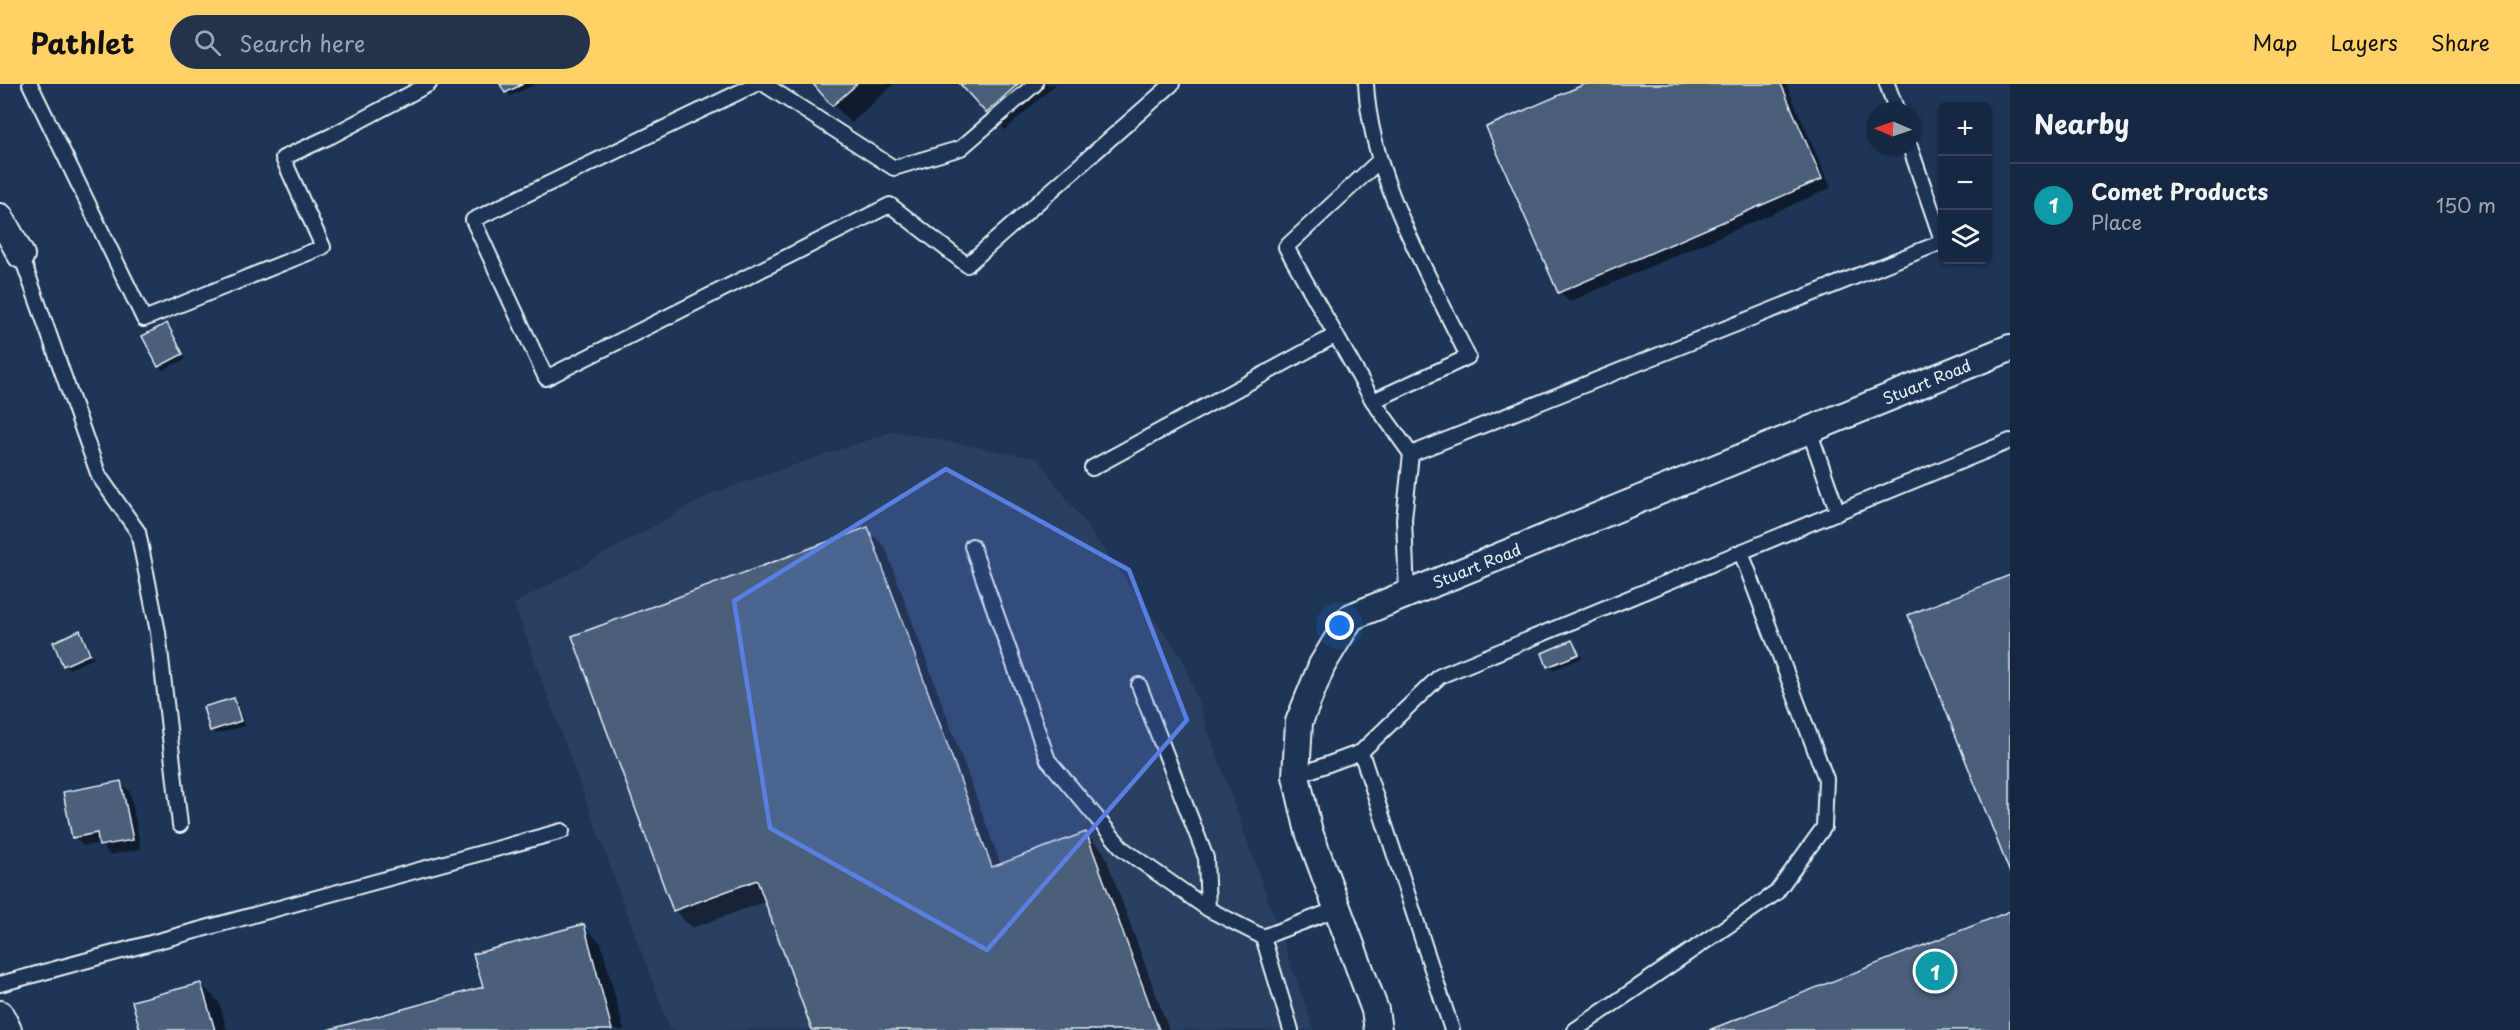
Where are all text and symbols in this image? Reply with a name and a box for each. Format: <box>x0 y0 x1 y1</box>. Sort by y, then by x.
search box <box>170 15 590 69</box>
text: Pathlet <box>30 21 134 64</box>
icon: search <box>191 26 224 59</box>
text: Search here <box>239 26 365 59</box>
text: Map <box>2253 26 2297 58</box>
text: Layers <box>2330 26 2398 58</box>
text: Share <box>2431 26 2490 58</box>
north arrow <box>1866 102 1920 156</box>
map controls <box>1938 102 1992 264</box>
button: + <box>1938 102 1992 156</box>
text: Nearby <box>2034 104 2129 143</box>
button: − <box>1938 156 1992 210</box>
text: Comet Products <box>2091 174 2268 207</box>
text: 1 <box>2049 190 2058 220</box>
text: 150 m <box>2436 190 2496 220</box>
text: Place <box>2091 207 2142 237</box>
button: layers <box>1938 210 1992 264</box>
street label: Stuart Road <box>1879 352 1974 410</box>
street label: Stuart Road <box>1429 536 1524 594</box>
your location <box>1325 611 1354 640</box>
pin: 1 <box>1916 948 1954 994</box>

